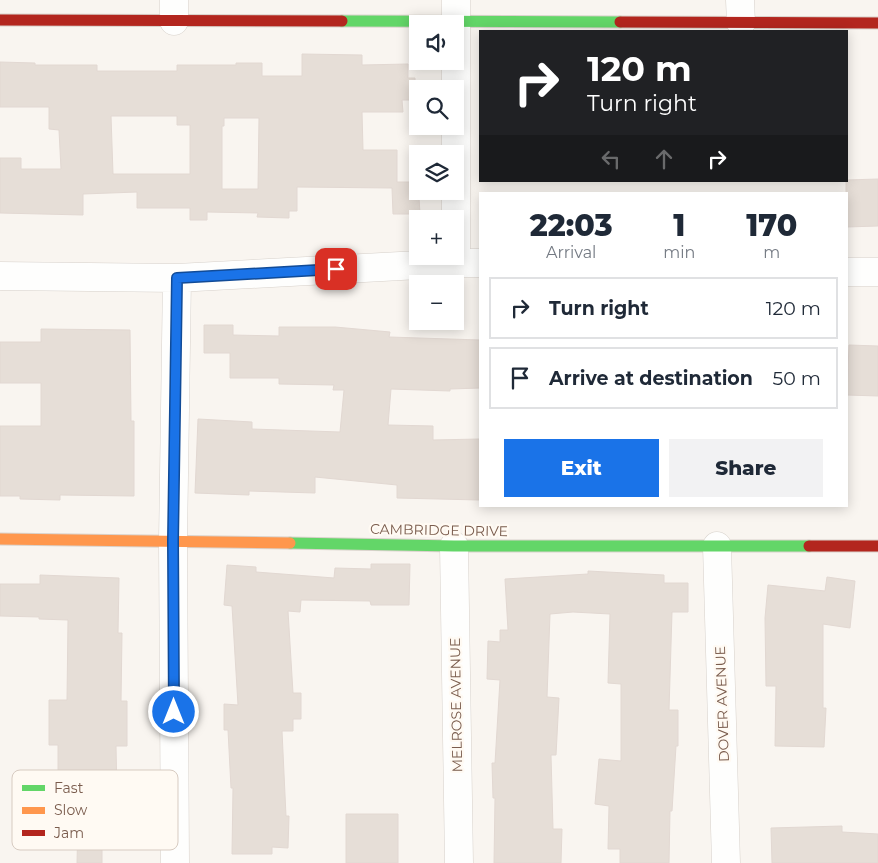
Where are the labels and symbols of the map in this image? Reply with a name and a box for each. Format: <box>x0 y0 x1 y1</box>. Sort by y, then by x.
pin <box>315 248 357 290</box>
street label: CAMBRIDGE DRIVE <box>370 520 508 540</box>
street label: MELROSE AVENUE <box>446 637 466 773</box>
street label: DOVER AVENUE <box>711 646 733 762</box>
position arrow <box>147 685 199 737</box>
legend <box>12 770 178 850</box>
text: Fast <box>54 779 84 797</box>
text: Slow <box>54 801 88 819</box>
text: Jam <box>53 824 84 842</box>

